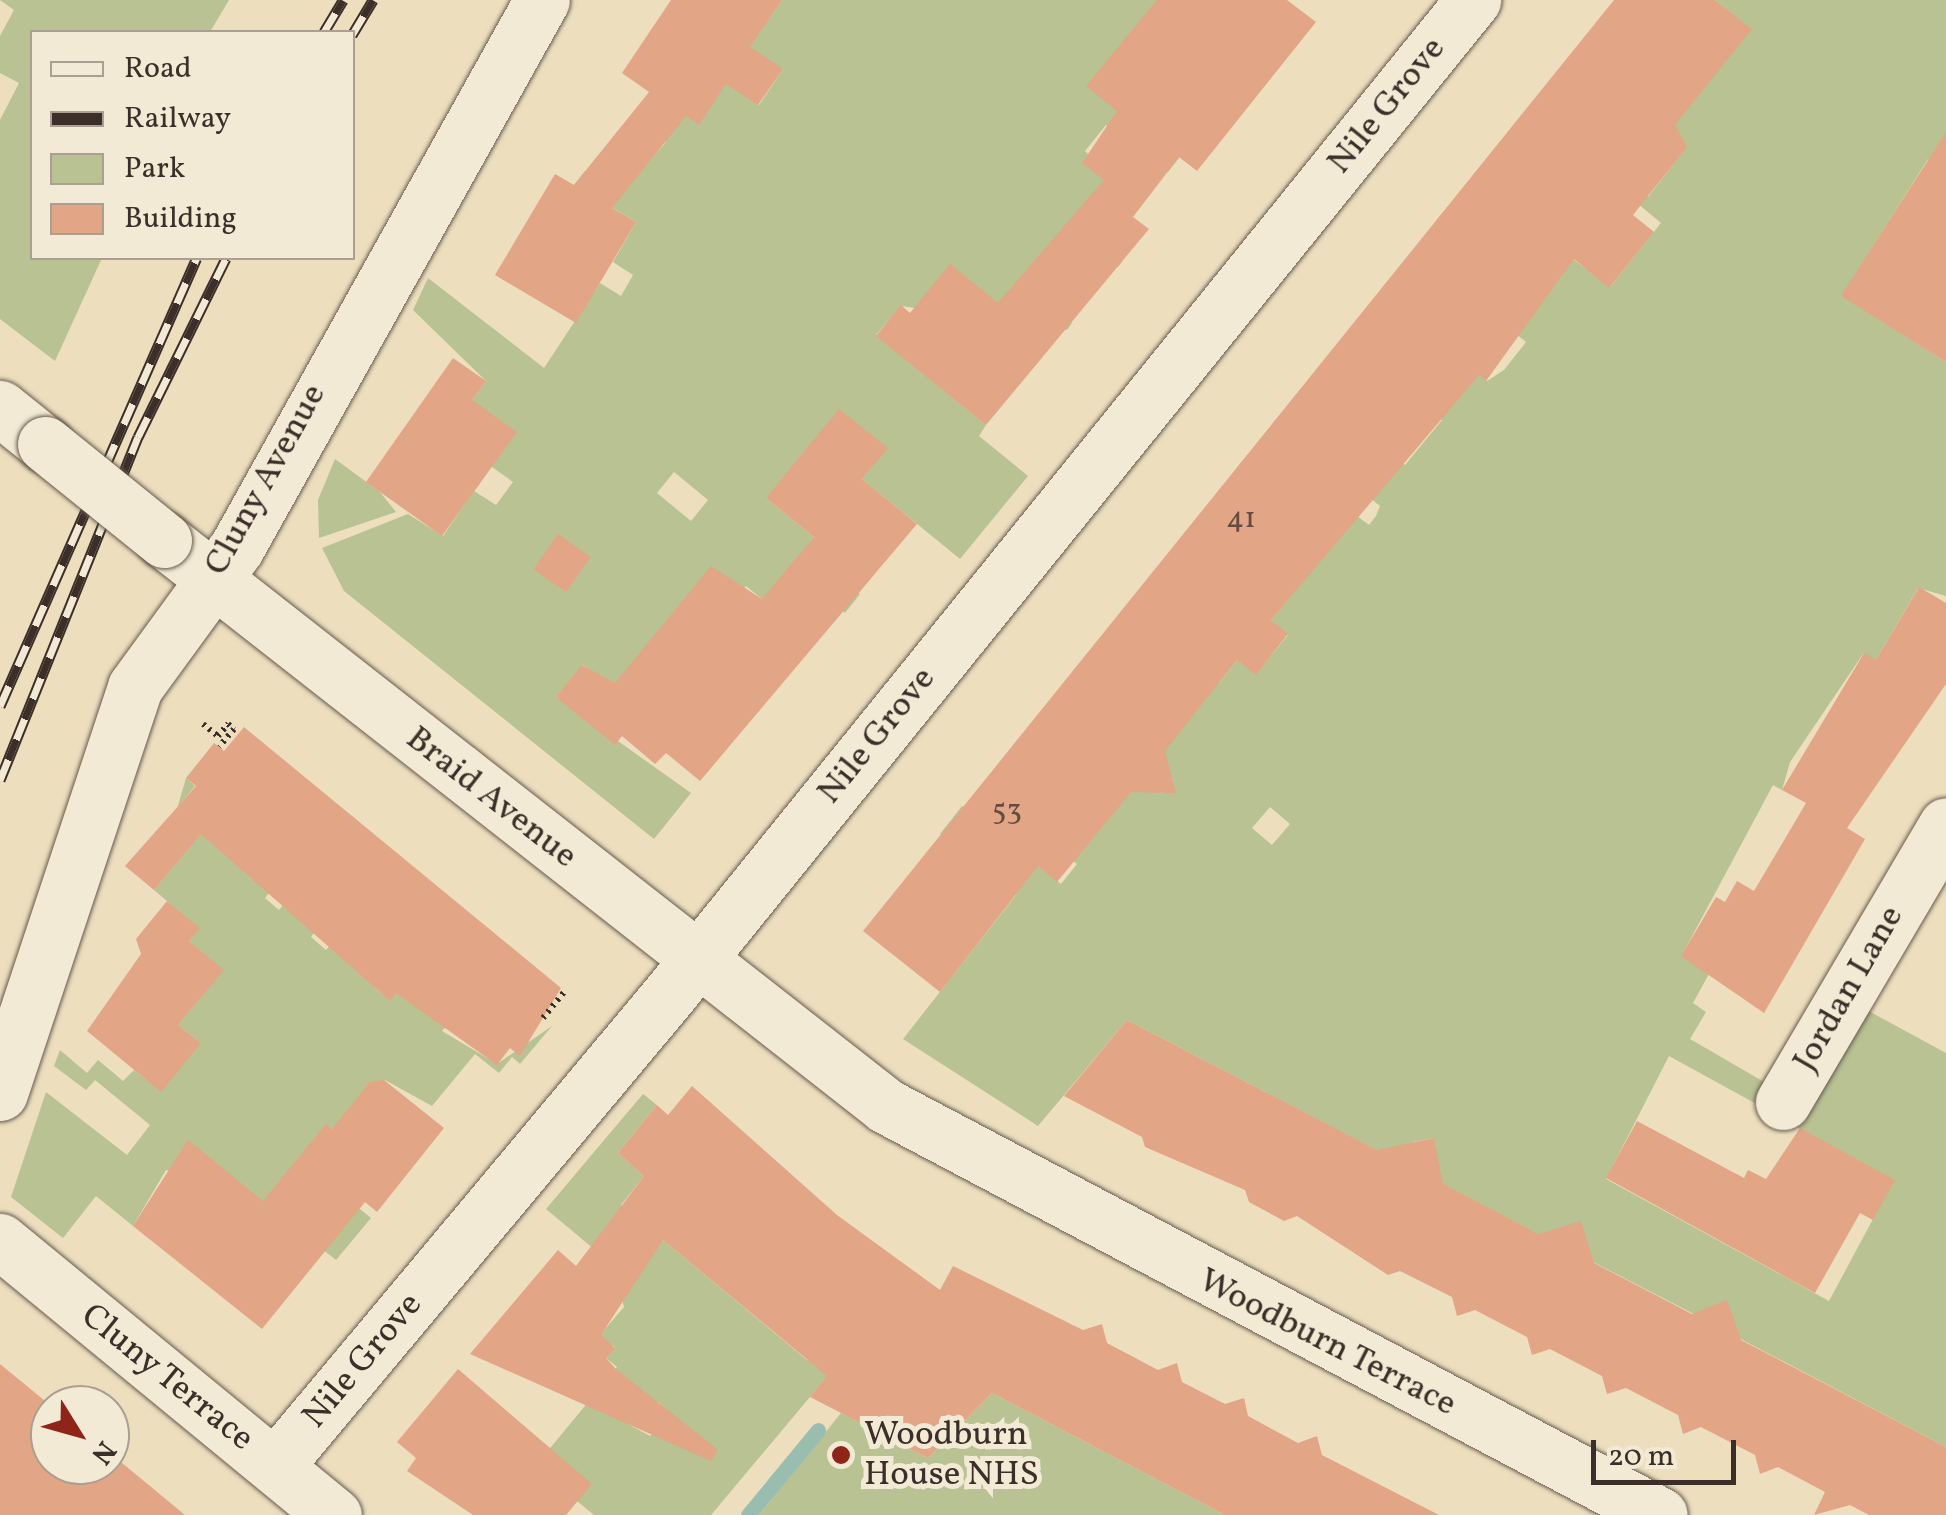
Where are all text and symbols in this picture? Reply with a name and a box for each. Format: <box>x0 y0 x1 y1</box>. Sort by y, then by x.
street label: Nile Grove <box>1319 29 1455 183</box>
legend <box>30 30 355 260</box>
text: Road <box>124 48 192 90</box>
text: Railway <box>124 98 231 140</box>
text: Park <box>124 148 185 190</box>
text: Building <box>124 198 237 240</box>
street label: Cluny Avenue <box>196 377 336 583</box>
house number: 41 <box>1226 501 1256 537</box>
street label: Nile Grove <box>809 659 945 813</box>
street label: Braid Avenue <box>397 718 585 878</box>
house number: 53 <box>992 793 1022 829</box>
street label: Jordan Lane <box>1785 899 1913 1079</box>
street label: Woodburn Terrace <box>1191 1260 1463 1426</box>
street label: Nile Grove <box>294 1285 432 1437</box>
street label: Cluny Terrace <box>71 1295 263 1461</box>
north arrow <box>30 1385 130 1485</box>
place label: Woodburn House NHS <box>864 1414 1039 1496</box>
scale bar <box>1596 1420 1741 1482</box>
text: N <box>81 1432 124 1472</box>
text: 20 m <box>1608 1436 1674 1478</box>
marker: Woodburn House NHS <box>828 1442 854 1468</box>

